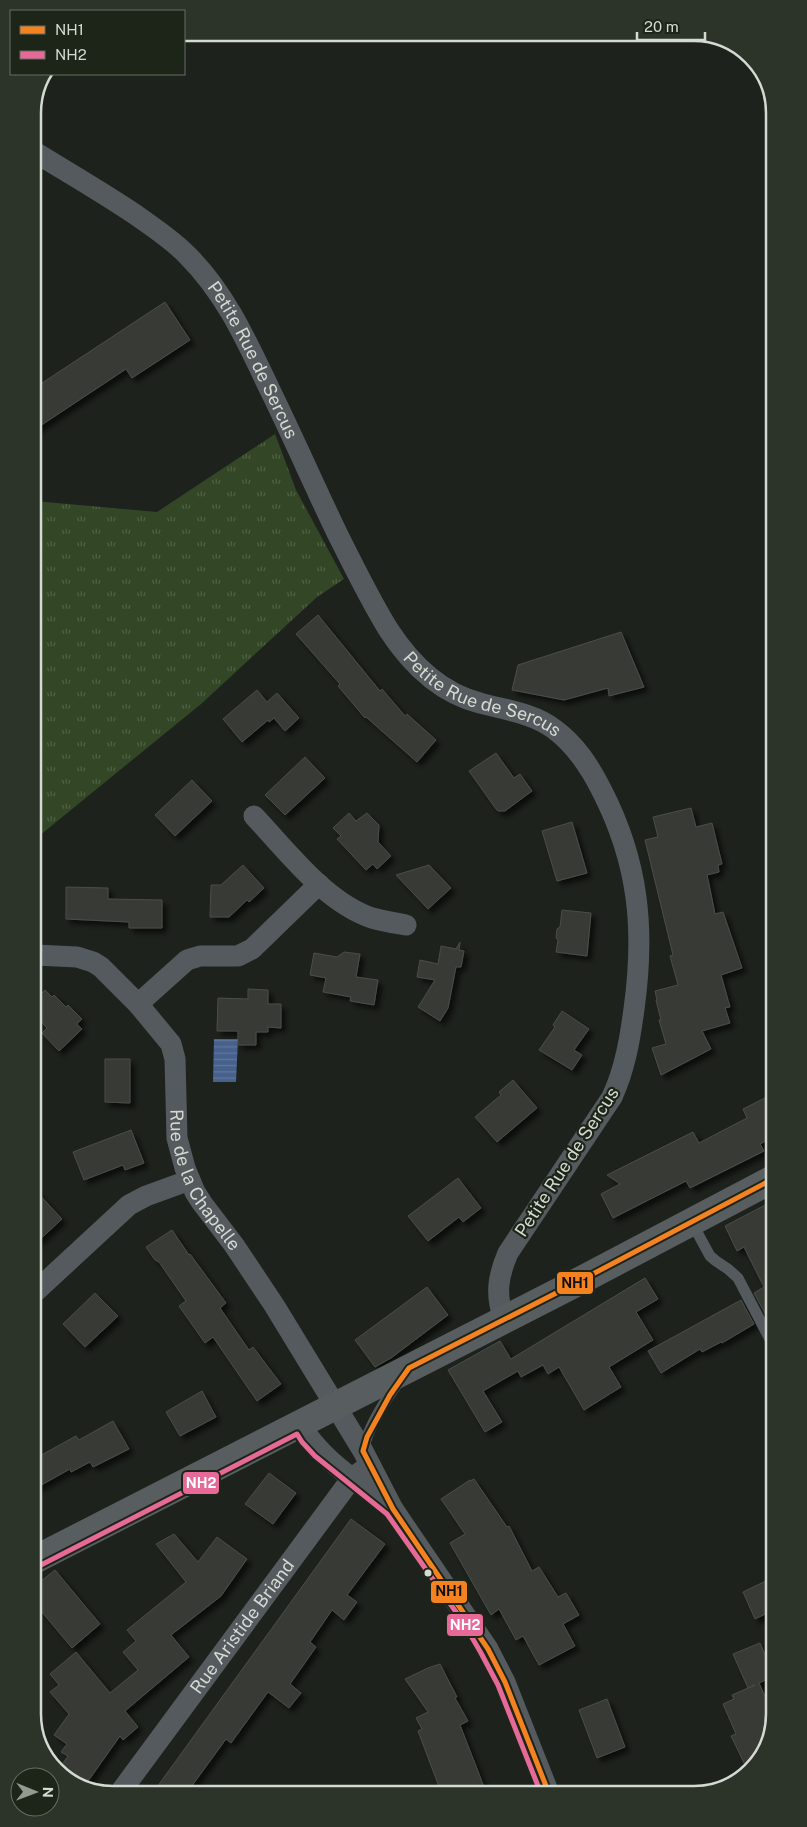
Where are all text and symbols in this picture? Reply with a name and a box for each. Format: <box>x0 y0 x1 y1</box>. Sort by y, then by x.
legend <box>10 10 185 75</box>
scale bar <box>637 10 704 42</box>
text: 20 m <box>644 18 679 35</box>
text: NH1 <box>55 21 84 38</box>
text: NH2 <box>55 46 87 63</box>
street label: Petite Rue de Sercus <box>204 277 303 442</box>
street label: Petite Rue de Sercus <box>399 647 565 741</box>
street label: Petite Rue de Sercus <box>510 1083 623 1240</box>
street label: Rue de la Chapelle <box>166 1109 245 1254</box>
line badge: NH1 <box>556 1271 594 1295</box>
text: NH1 <box>561 1275 589 1291</box>
line badge: NH2 <box>182 1471 220 1495</box>
text: NH2 <box>186 1475 216 1491</box>
street label: Rue Aristide Briand <box>186 1555 298 1698</box>
unlabelled marker <box>423 1568 433 1578</box>
line badge: NH1 <box>430 1580 468 1604</box>
text: NH1 <box>435 1583 463 1599</box>
line badge: NH2 <box>446 1613 484 1637</box>
text: NH2 <box>450 1617 480 1633</box>
north arrow <box>10 1767 60 1817</box>
text: N <box>40 1787 56 1798</box>

